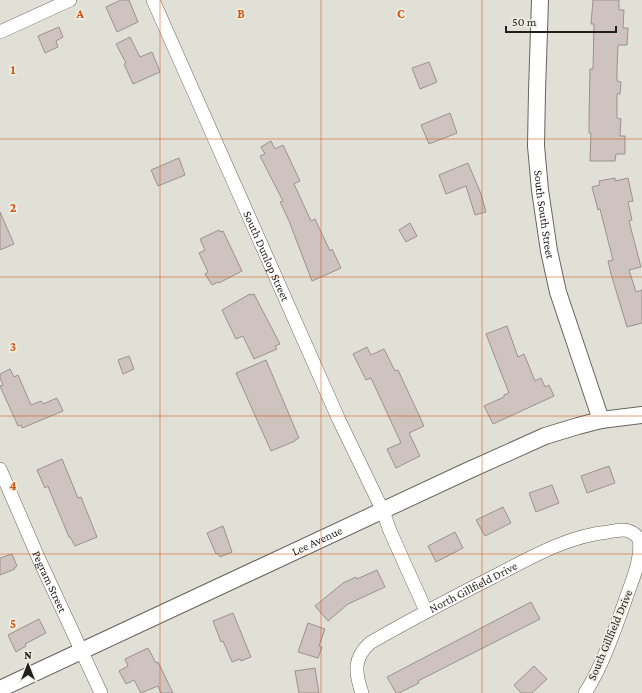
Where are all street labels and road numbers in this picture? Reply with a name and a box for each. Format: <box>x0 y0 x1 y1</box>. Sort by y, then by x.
street label: South South Street <box>531 169 558 261</box>
street label: South Dunlop Street <box>240 209 293 304</box>
street label: Lee Avenue <box>290 523 345 559</box>
street label: Pegram Street <box>29 549 70 616</box>
street label: North Gillfield Drive <box>427 559 520 616</box>
street label: South Gillfield Drive <box>585 588 635 682</box>

